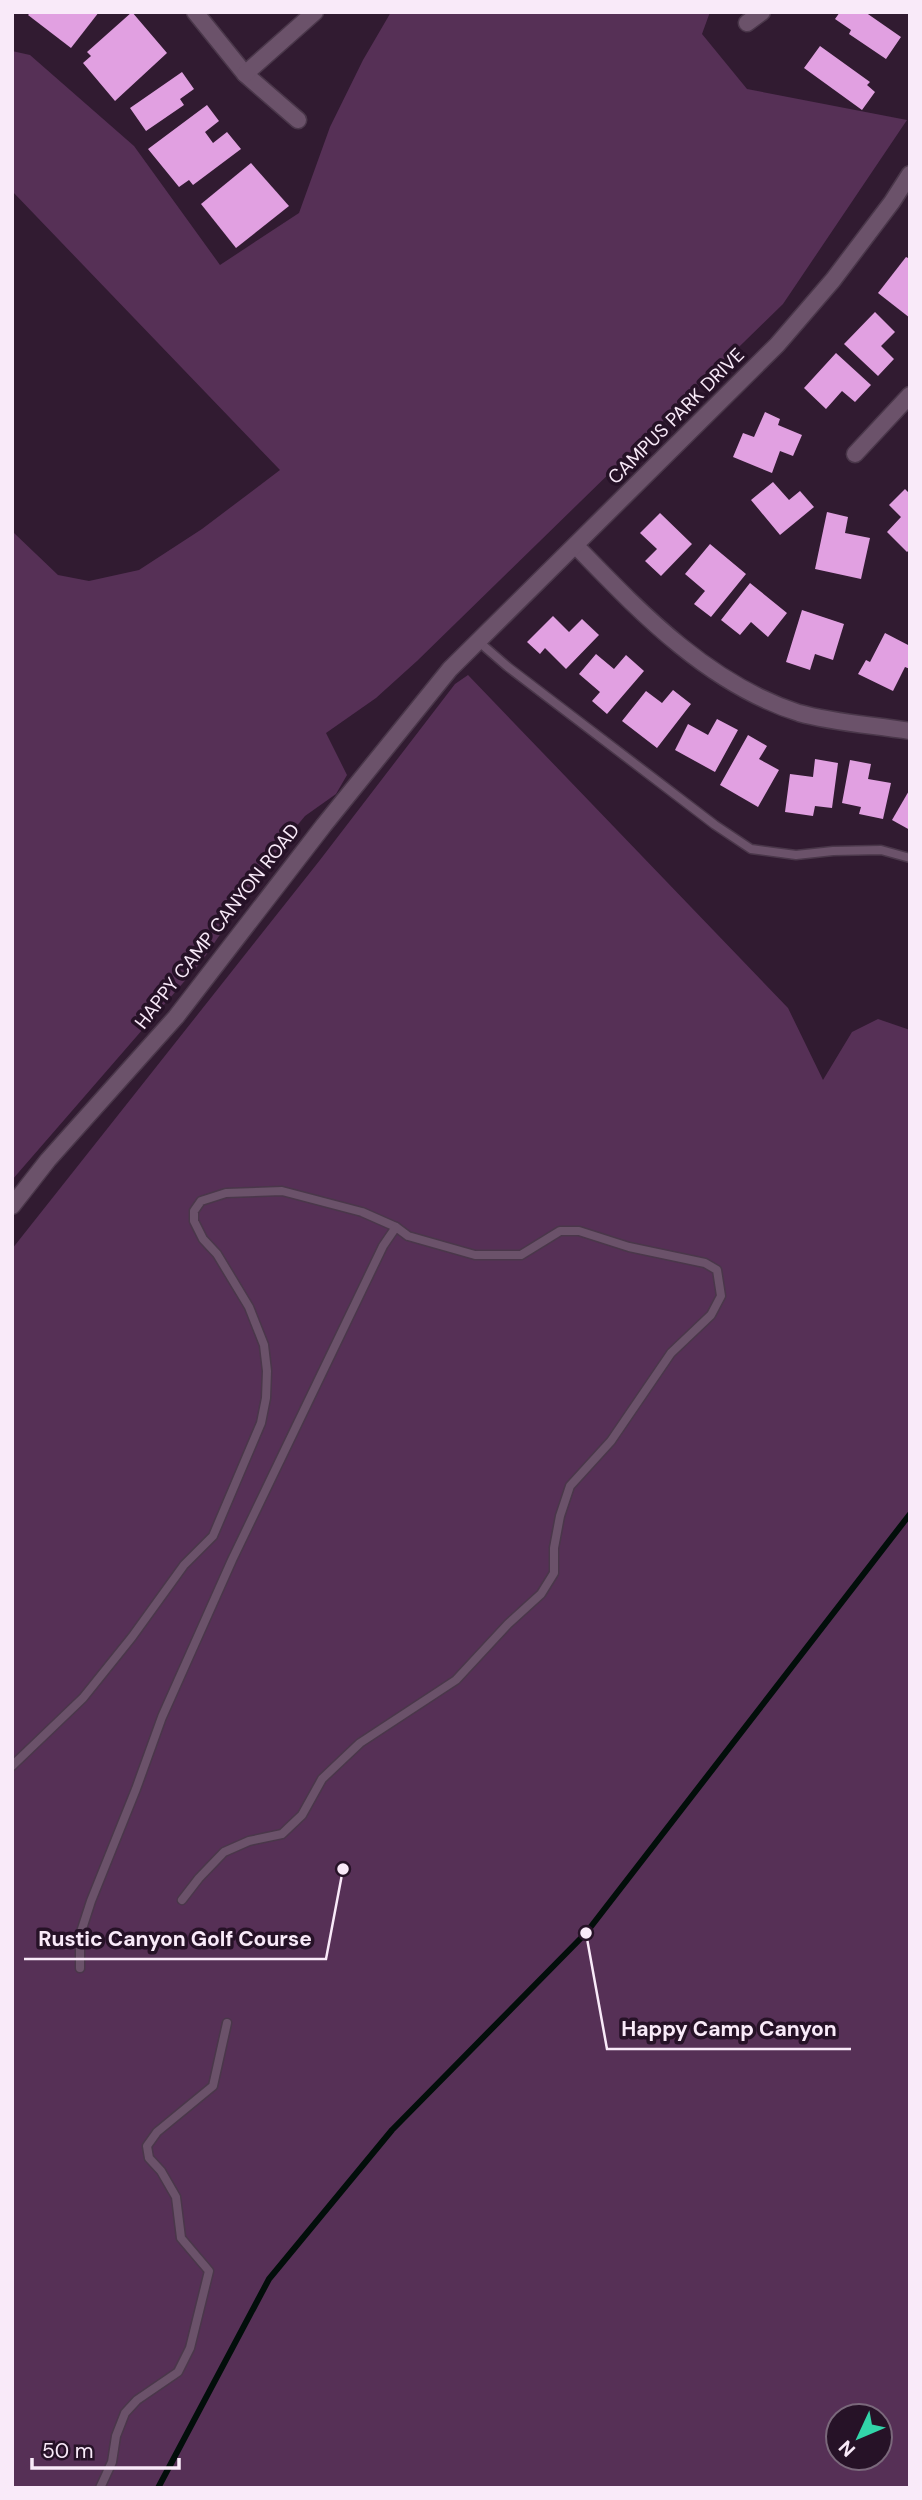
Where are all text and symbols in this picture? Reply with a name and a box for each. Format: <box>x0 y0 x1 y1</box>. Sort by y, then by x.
street label: CAMPUS PARK DRIVE <box>602 342 750 490</box>
street label: HAPPY CAMP CANYON ROAD <box>129 818 305 1034</box>
callout: Rustic Canyon Golf Course <box>24 1917 326 1959</box>
text: Rustic Canyon Golf Course <box>38 1925 312 1953</box>
callout: Happy Camp Canyon <box>607 2007 851 2049</box>
text: Happy Camp Canyon <box>621 2015 837 2043</box>
north arrow <box>824 2402 894 2472</box>
scale bar <box>32 2426 178 2470</box>
text: N <box>833 2435 861 2462</box>
text: 50 m <box>42 2437 93 2465</box>

